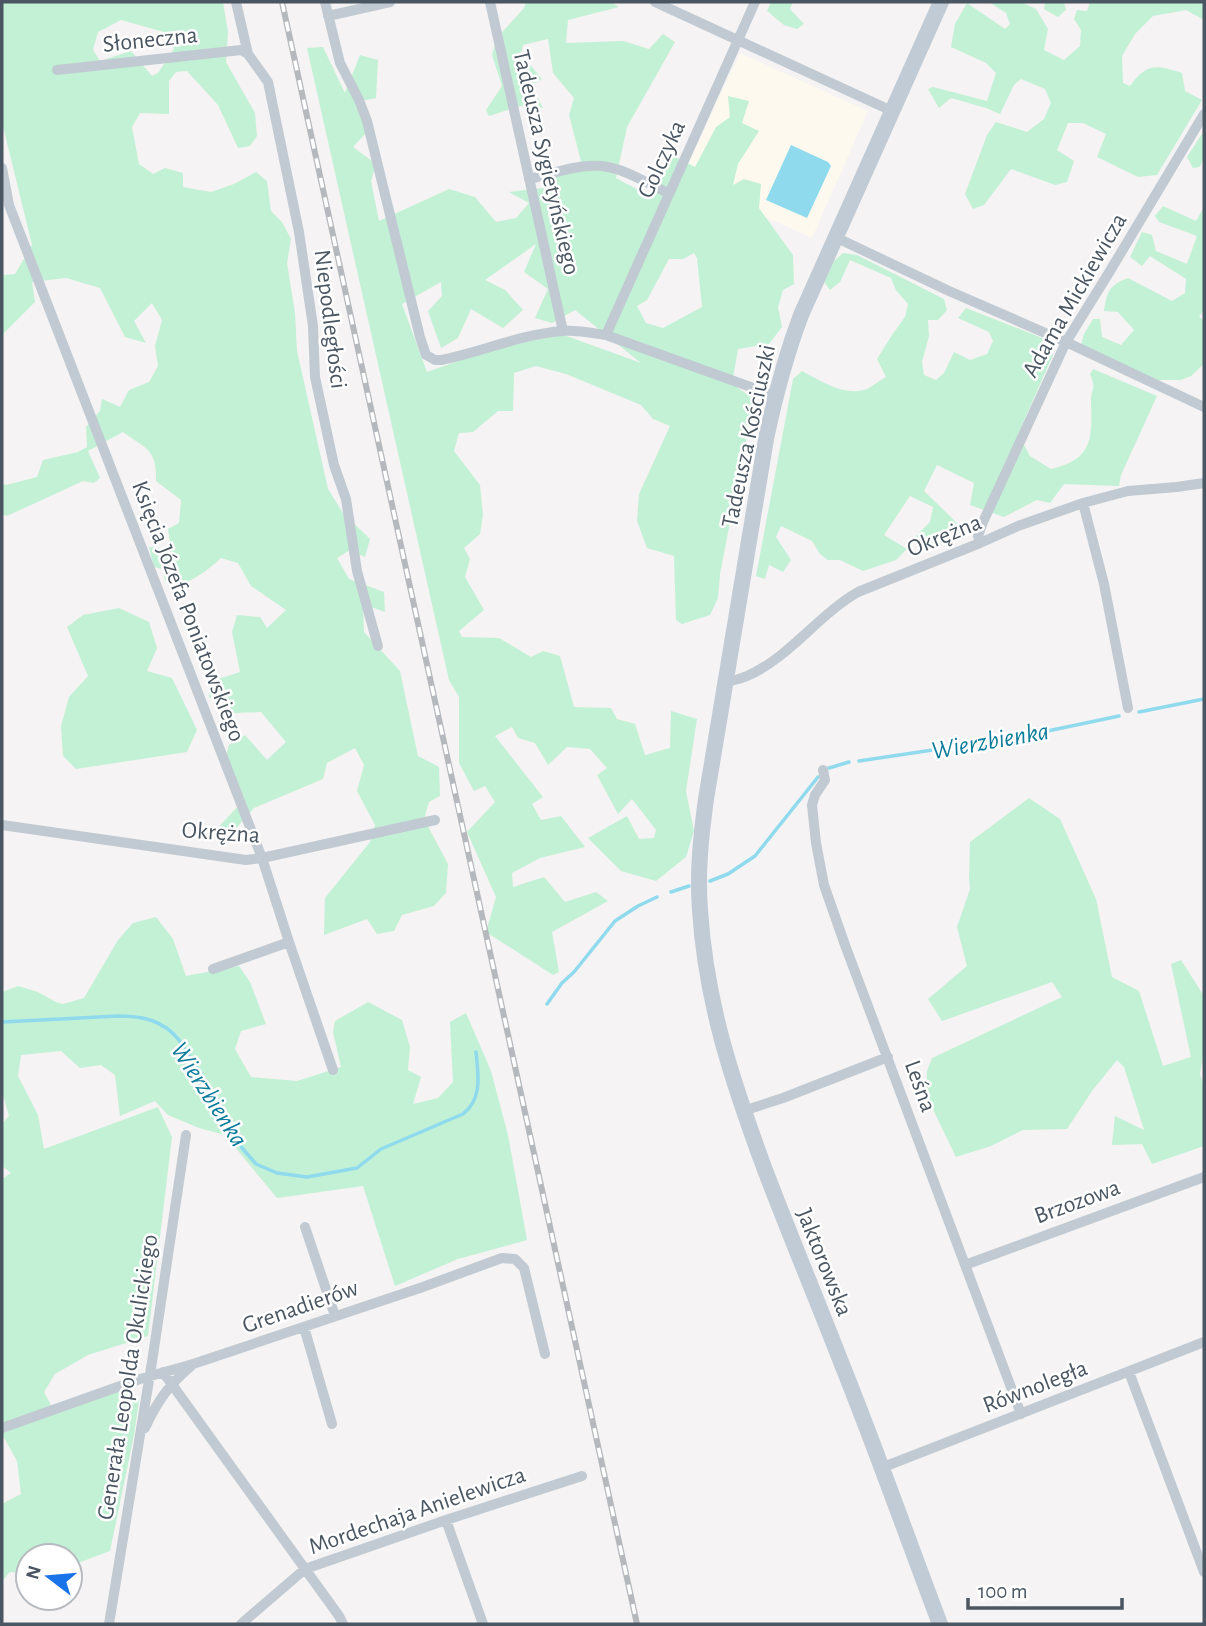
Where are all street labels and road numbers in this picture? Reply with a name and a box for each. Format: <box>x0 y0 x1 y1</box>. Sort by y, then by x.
street label: Słoneczna <box>102 23 199 57</box>
street label: Tadeusza Sygietyńskiego <box>508 47 584 277</box>
street label: Golczyka <box>634 117 690 202</box>
street label: Adama Mickiewicza <box>1018 209 1132 382</box>
street label: Niepodległości <box>310 248 350 390</box>
street label: Tadeusza Kościuszki <box>718 342 780 530</box>
street label: Księcia Józefa Poniatowskiego <box>127 478 249 745</box>
street label: Okrężna <box>904 510 985 562</box>
street label: Okrężna <box>181 818 261 848</box>
street label: Leśna <box>900 1057 940 1115</box>
street label: Brzozowa <box>1031 1175 1123 1228</box>
street label: Jaktorowska <box>792 1205 856 1320</box>
street label: Generała Leopolda Okulickiego <box>94 1233 162 1522</box>
street label: Grenadierów <box>239 1276 361 1338</box>
street label: Równoległa <box>980 1356 1091 1418</box>
street label: Mordechaja Anielewicza <box>306 1463 529 1559</box>

